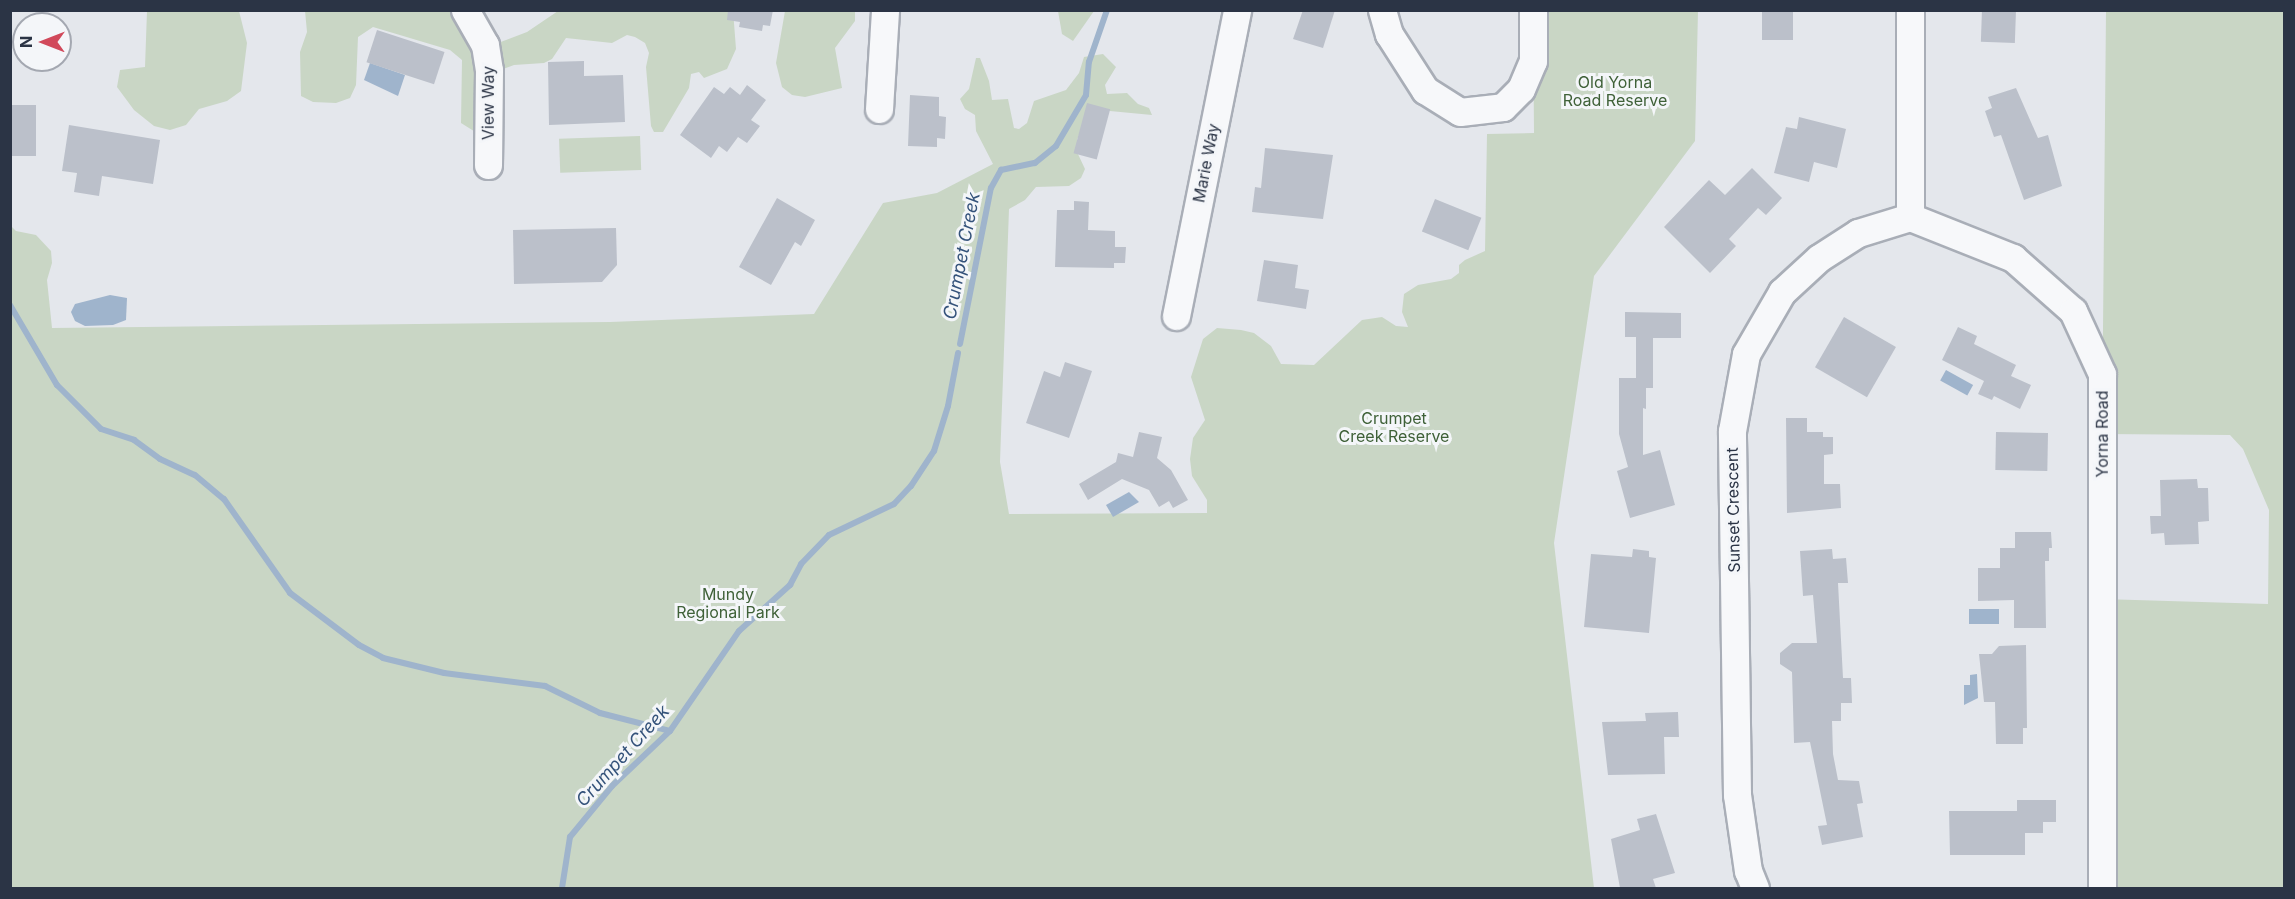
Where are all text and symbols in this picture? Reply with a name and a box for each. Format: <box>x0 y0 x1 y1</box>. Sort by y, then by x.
north arrow <box>12 12 72 72</box>
text: N <box>16 36 36 48</box>
street label: View Way <box>478 66 498 140</box>
park label: Old Yorna Road Reserve <box>1563 72 1667 110</box>
street label: Marie Way <box>1189 122 1223 204</box>
water label: Crumpet Creek <box>939 191 985 321</box>
street label: Yorna Road <box>2092 390 2112 478</box>
park label: Crumpet Creek Reserve <box>1339 408 1449 446</box>
street label: Sunset Crescent <box>1722 447 1744 573</box>
park label: Mundy Regional Park <box>676 584 780 622</box>
water label: Crumpet Creek <box>572 701 674 811</box>

